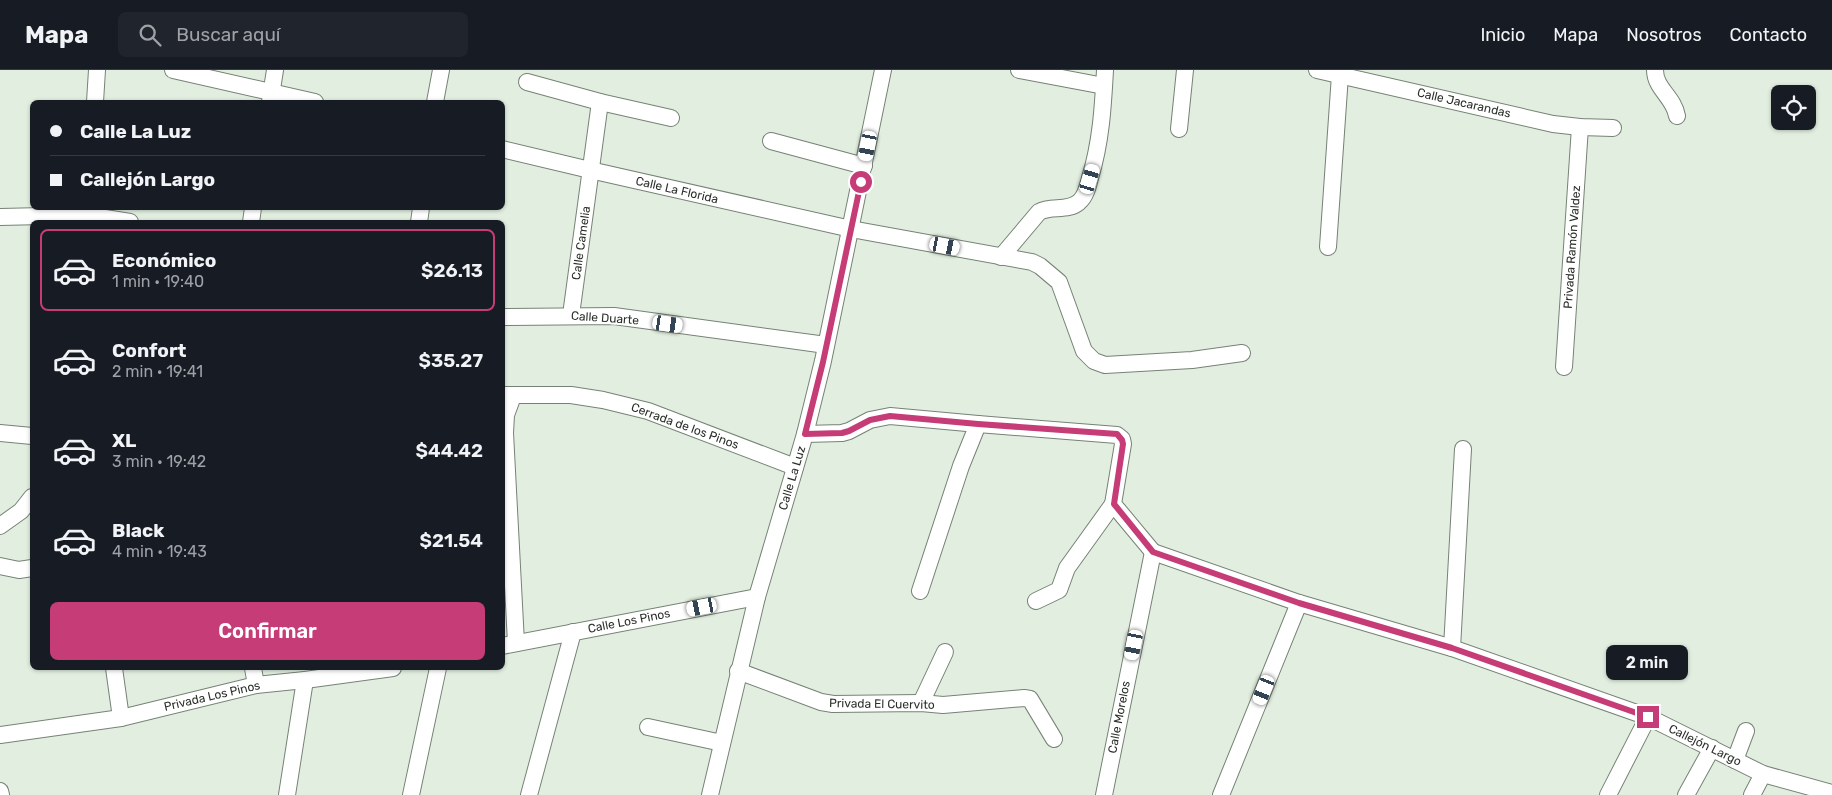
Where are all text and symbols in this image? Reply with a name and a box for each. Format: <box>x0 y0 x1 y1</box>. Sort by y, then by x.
search box <box>118 12 468 57</box>
text: Mapa <box>25 21 88 49</box>
icon: search <box>136 21 164 49</box>
text: Buscar aquí <box>176 23 280 46</box>
text: Inicio <box>1480 24 1525 46</box>
text: Mapa <box>1553 24 1598 46</box>
text: Nosotros <box>1626 24 1702 46</box>
text: Contacto <box>1730 24 1807 46</box>
street label: Calle Jacarandas <box>1416 85 1512 121</box>
map controls <box>1771 85 1816 130</box>
button: locate <box>1771 85 1816 130</box>
text: Calle La Luz <box>80 120 191 143</box>
car <box>857 130 878 162</box>
car <box>1078 162 1101 196</box>
text: Callejón Largo <box>80 168 215 191</box>
route start <box>850 171 872 193</box>
street label: Calle La Florida <box>634 174 720 206</box>
street label: Privada Ramón Valdez <box>1561 185 1583 309</box>
street label: Calle Camelia <box>569 205 593 281</box>
car <box>928 236 961 256</box>
icon: car <box>52 248 97 293</box>
text: Económico <box>112 249 216 272</box>
text: $26.13 <box>421 259 483 282</box>
text: 1 min · 19:40 <box>112 272 204 291</box>
street label: Calle Duarte <box>570 309 640 327</box>
car <box>652 314 683 334</box>
icon: car <box>52 338 97 383</box>
text: Confort <box>112 339 186 362</box>
text: $35.27 <box>419 349 483 372</box>
text: 2 min · 19:41 <box>112 362 203 381</box>
street label: Cerrada de los Pinos <box>629 400 741 452</box>
icon: car <box>52 428 97 473</box>
text: XL <box>112 429 136 452</box>
text: $44.42 <box>416 439 483 462</box>
street label: Calle La Luz <box>776 444 808 512</box>
text: 3 min · 19:42 <box>112 452 206 471</box>
icon: car <box>52 518 97 563</box>
text: Black <box>112 519 164 542</box>
text: $21.54 <box>419 529 483 552</box>
text: 4 min · 19:43 <box>112 542 207 561</box>
car <box>685 597 718 617</box>
button: Confirmar <box>50 602 485 660</box>
street label: Calle Los Pinos <box>587 606 671 636</box>
car <box>1123 629 1144 661</box>
callout: 2 min <box>1607 644 1689 680</box>
text: 2 min <box>1626 653 1668 672</box>
car <box>1251 673 1276 707</box>
street label: Privada Los Pinos <box>162 678 262 714</box>
street label: Calle Morelos <box>1105 680 1133 754</box>
street label: Privada El Cuervito <box>829 696 935 712</box>
route end <box>1637 706 1659 728</box>
street label: Callejón Largo <box>1666 721 1744 769</box>

